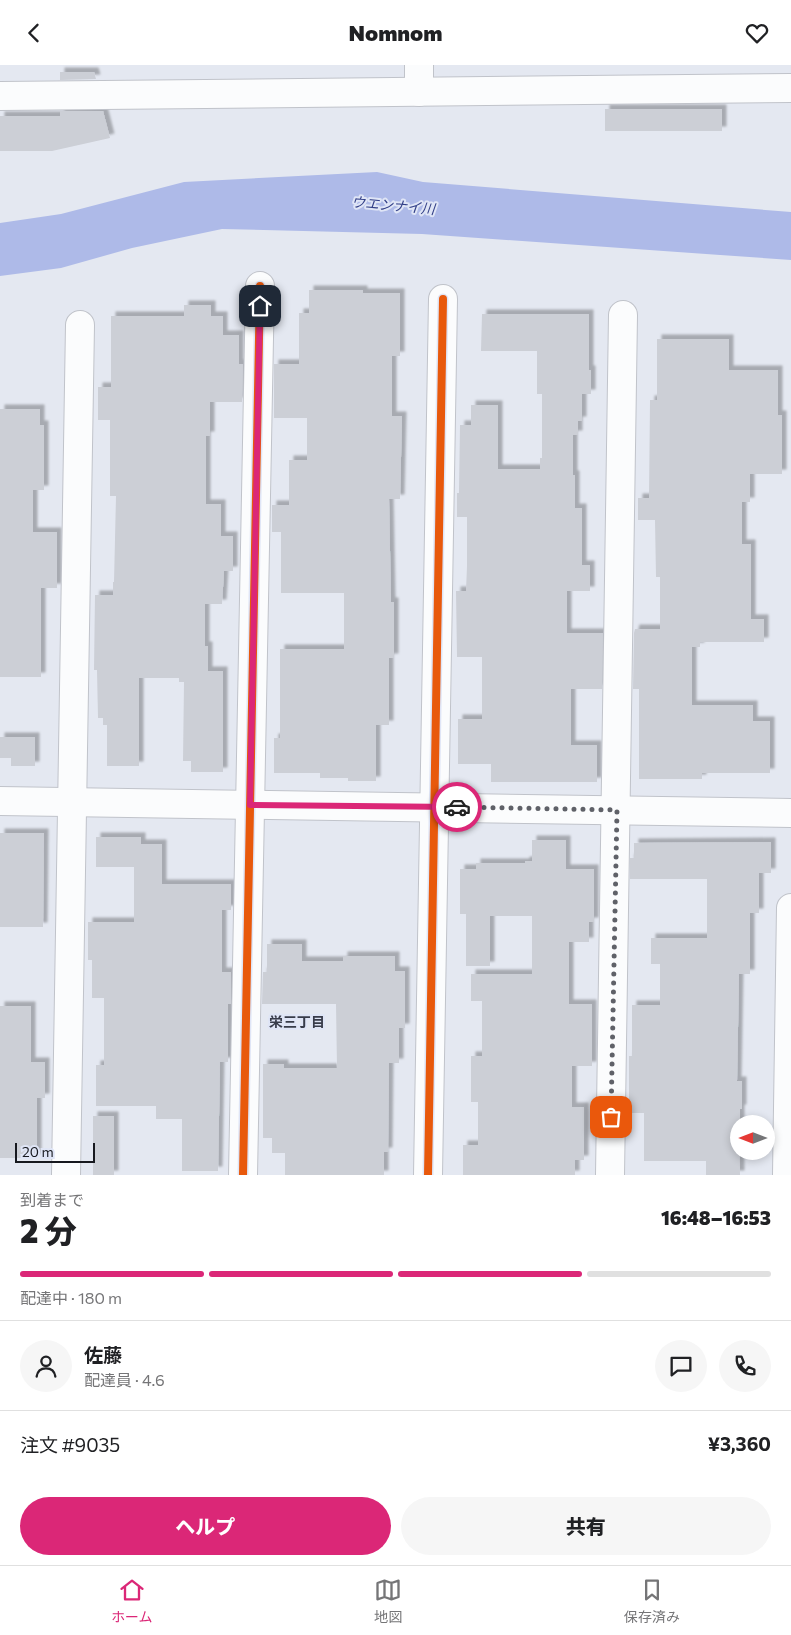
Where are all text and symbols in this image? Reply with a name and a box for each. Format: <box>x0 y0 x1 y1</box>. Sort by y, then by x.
icon: back <box>20 19 48 47</box>
text: Nomnom <box>349 19 442 46</box>
icon: heart <box>743 19 771 47</box>
water label: ウエンナイ川 <box>350 193 438 217</box>
pin <box>239 285 281 327</box>
icon: home <box>246 292 274 320</box>
courier <box>432 782 482 832</box>
icon: car <box>443 793 471 821</box>
district label: 栄三丁目 <box>269 1013 325 1030</box>
pin <box>590 1096 632 1138</box>
icon: bag <box>597 1103 625 1131</box>
north arrow <box>730 1115 775 1160</box>
map controls <box>730 1115 775 1160</box>
scale bar <box>15 1140 95 1163</box>
text: 20 m <box>22 1143 54 1160</box>
text: 到着まで <box>20 1190 84 1209</box>
text: 16:48–16:53 <box>661 1206 771 1229</box>
text: 2 分 <box>20 1210 77 1250</box>
text: 配達中 · 180 m <box>20 1288 122 1307</box>
button: person <box>20 1340 72 1392</box>
button: chat <box>655 1340 707 1392</box>
button: phone <box>719 1340 771 1392</box>
text: 佐藤 <box>84 1343 122 1366</box>
text: 配達員 · 4.6 <box>84 1370 165 1389</box>
text: ¥3,360 <box>708 1432 771 1455</box>
text: 注文 #9035 <box>20 1433 120 1456</box>
button: ヘルプ <box>20 1497 391 1555</box>
button: 共有 <box>401 1497 771 1555</box>
tab: ホーム <box>111 1576 152 1626</box>
tab: 地図 <box>374 1576 402 1626</box>
tab: 保存済み <box>624 1576 680 1626</box>

